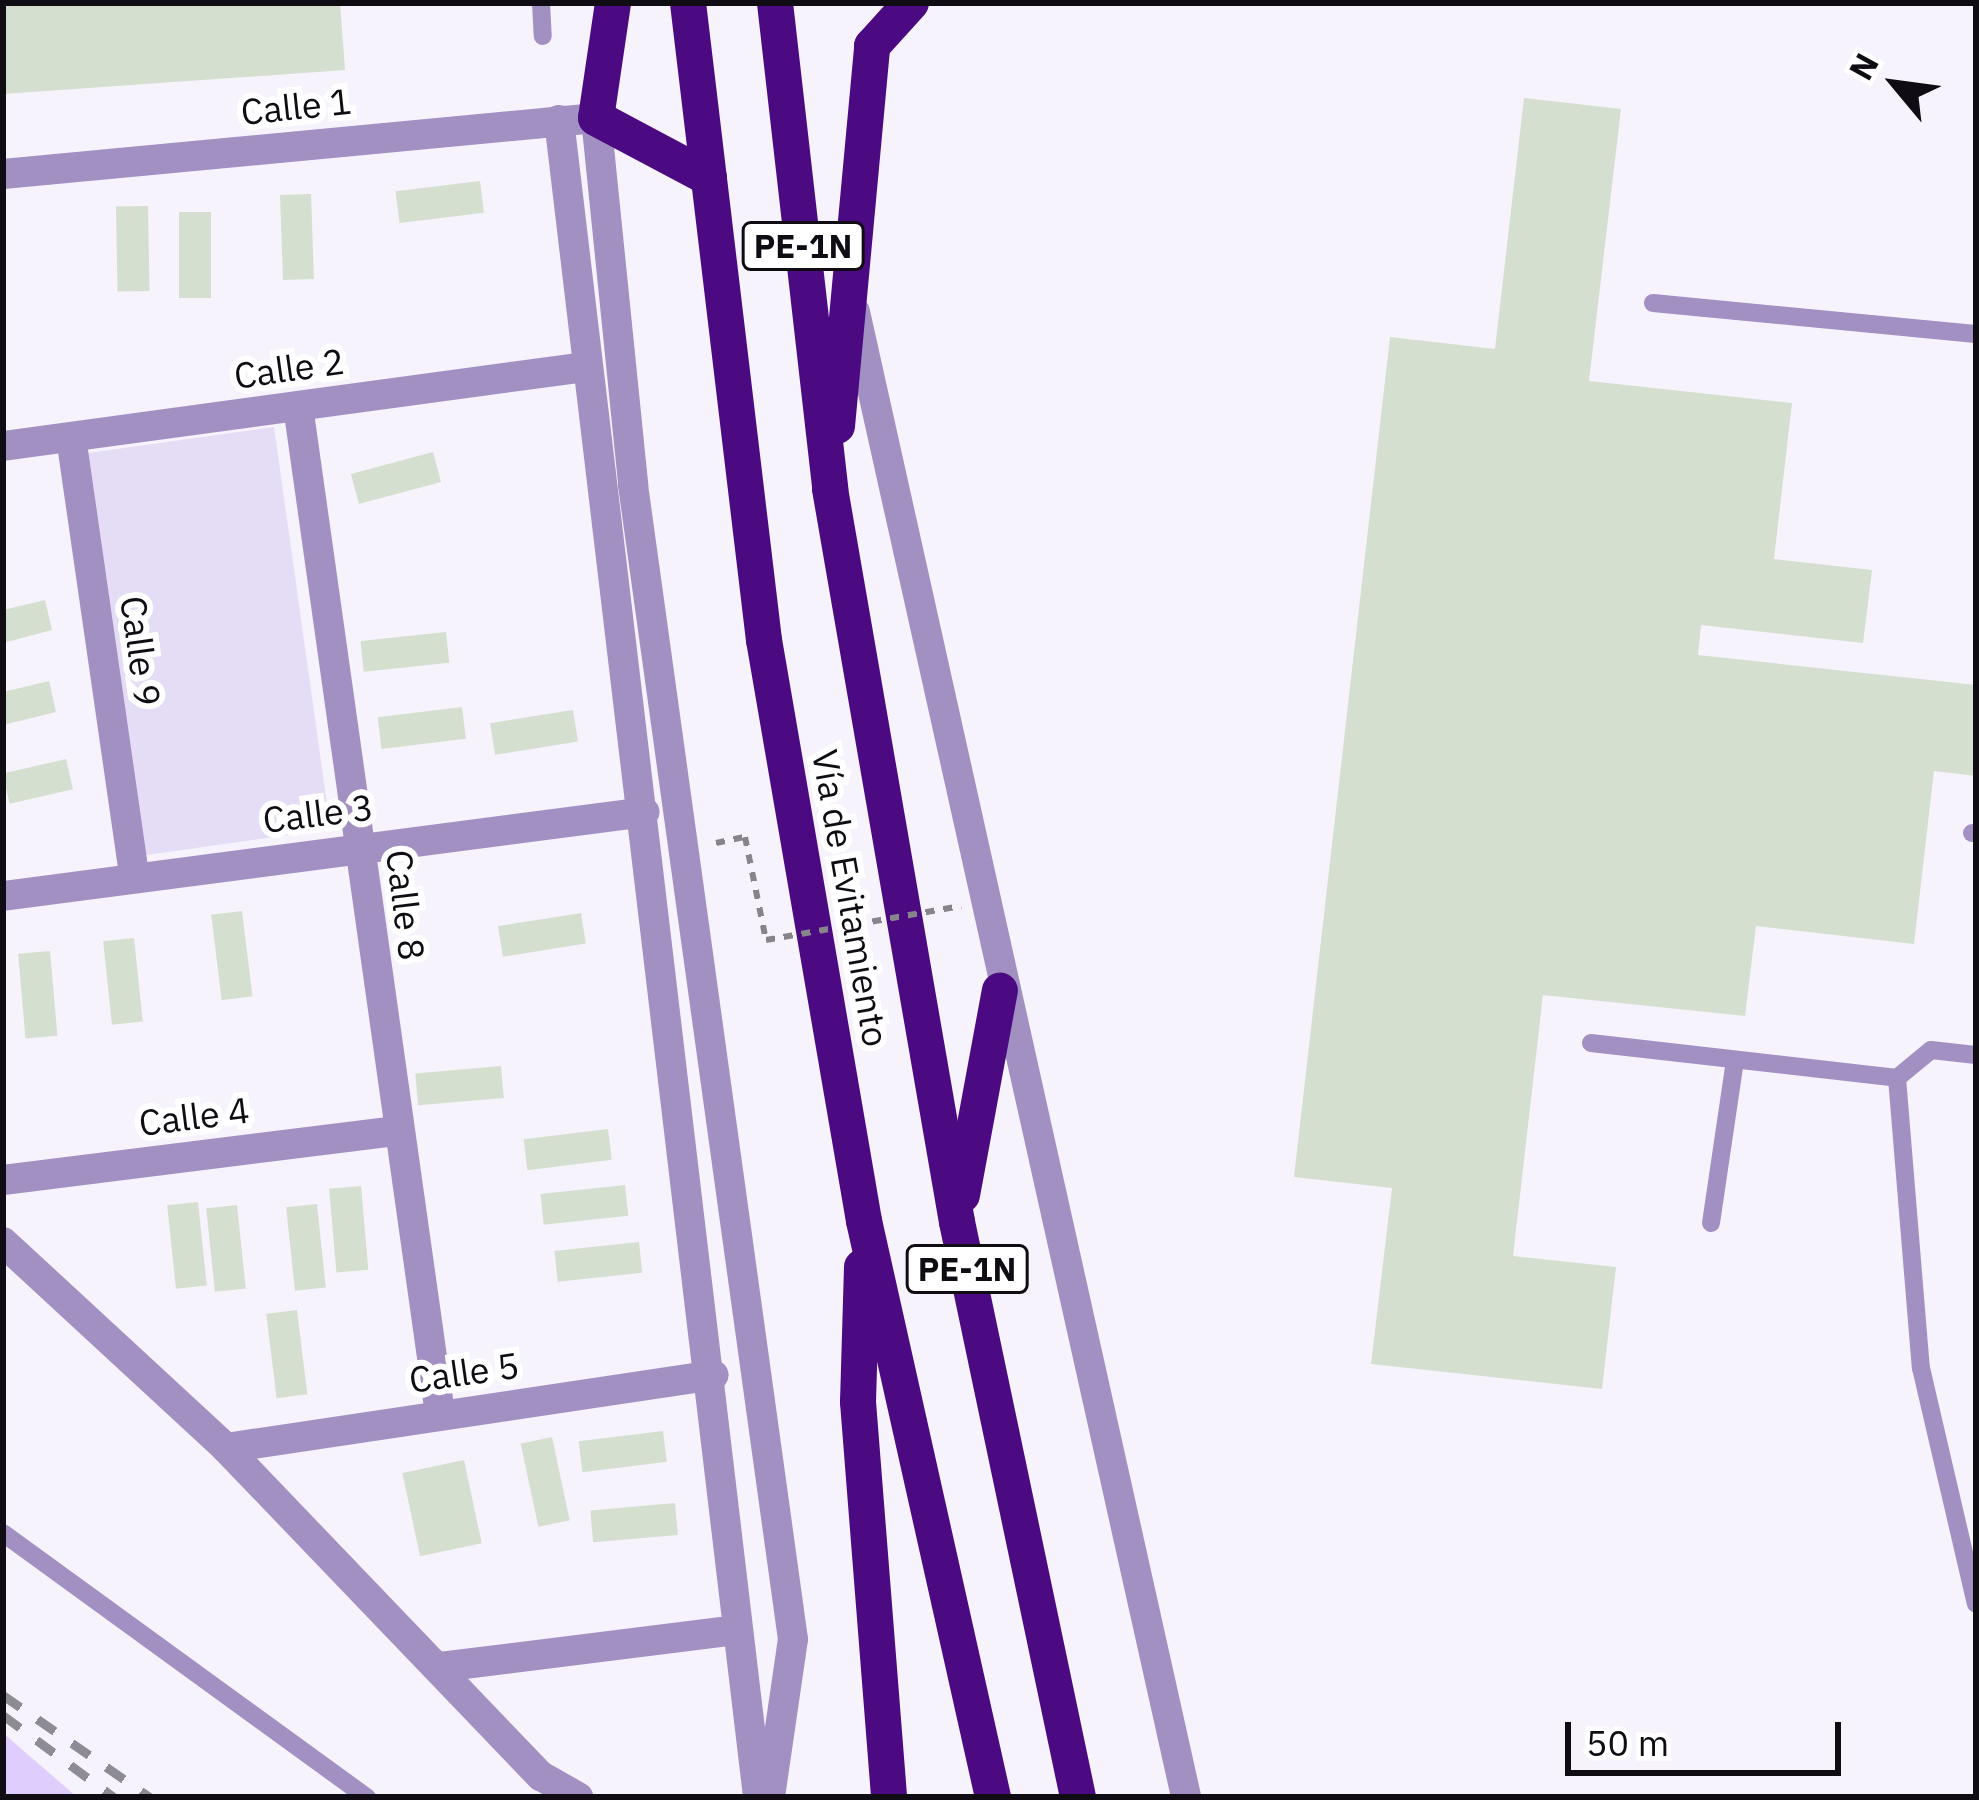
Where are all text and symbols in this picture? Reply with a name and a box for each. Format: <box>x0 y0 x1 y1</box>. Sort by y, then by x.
north arrow <box>1835 24 1955 144</box>
text: N <box>1838 45 1888 87</box>
street label: Calle 1 <box>239 79 353 133</box>
road number: PE-1N <box>740 219 866 273</box>
street label: Calle 2 <box>231 339 347 397</box>
street label: Calle 9 <box>112 593 170 709</box>
street label: Vía de Evitamiento <box>804 746 898 1050</box>
street label: Calle 3 <box>260 785 376 841</box>
street label: Calle 8 <box>378 847 434 963</box>
street label: Calle 4 <box>136 1088 252 1144</box>
road number: PE-1N <box>904 1242 1030 1296</box>
street label: Calle 5 <box>406 1343 522 1401</box>
scale bar <box>1571 1698 1847 1772</box>
text: 50 m <box>1586 1719 1669 1766</box>

